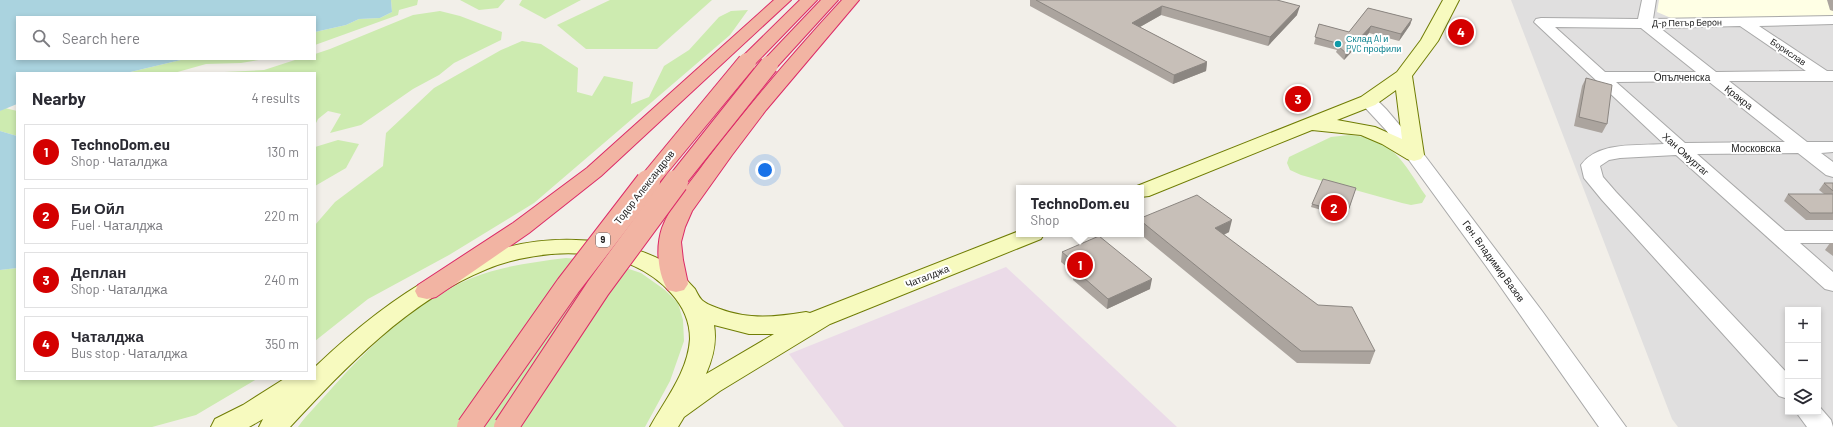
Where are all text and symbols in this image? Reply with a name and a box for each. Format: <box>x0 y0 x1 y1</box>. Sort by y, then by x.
search box <box>16 16 316 60</box>
street label: Д-р Петър Берон <box>1652 16 1722 29</box>
pin: 4 <box>1448 17 1474 47</box>
icon: search <box>30 27 52 49</box>
text: Search here <box>62 29 140 47</box>
place label: Склад Al и PVC профили <box>1346 33 1401 54</box>
street label: Борислав <box>1768 36 1808 68</box>
marker: Склад Al и PVC профили <box>1333 39 1343 49</box>
street label: Опълченска <box>1654 71 1711 83</box>
street label: Кракра <box>1723 82 1756 112</box>
pin: 3 <box>1285 84 1311 114</box>
text: Nearby <box>32 88 86 108</box>
text: 4 results <box>252 90 300 106</box>
street label: Хан Омуртаг <box>1660 130 1712 178</box>
text: TechnoDom.eu <box>71 135 170 153</box>
street label: Московска <box>1731 142 1781 154</box>
text: 1 <box>44 144 48 160</box>
text: 130 m <box>267 144 299 160</box>
street label: Тодор Александров <box>611 148 677 226</box>
text: Shop · Чаталджа <box>71 153 167 169</box>
your location <box>755 160 775 180</box>
popup <box>1016 185 1144 237</box>
pin: 2 <box>1321 193 1347 223</box>
text: TechnoDom.eu <box>1031 194 1129 212</box>
text: Би Ойл <box>71 199 124 217</box>
text: 2 <box>42 208 50 224</box>
text: 220 m <box>264 208 299 224</box>
text: Shop <box>1031 212 1059 228</box>
text: Fuel · Чаталджа <box>71 217 163 233</box>
street label: Ген. Владимир Вазов <box>1460 218 1528 304</box>
road number: 9 <box>596 233 610 247</box>
pin: 1 <box>1067 250 1093 280</box>
street label: Чаталджа <box>903 262 951 290</box>
text: Деплан <box>71 263 126 281</box>
text: 3 <box>42 272 50 288</box>
text: 240 m <box>264 272 299 288</box>
text: Shop · Чаталджа <box>71 281 167 297</box>
map controls <box>1785 307 1821 415</box>
button: + <box>1785 307 1821 343</box>
text: Чаталджа <box>71 327 144 345</box>
text: 4 <box>42 336 50 352</box>
text: 350 m <box>265 336 299 352</box>
button: − <box>1785 343 1821 379</box>
text: Bus stop · Чаталджа <box>71 345 188 361</box>
button: layers <box>1785 379 1821 415</box>

